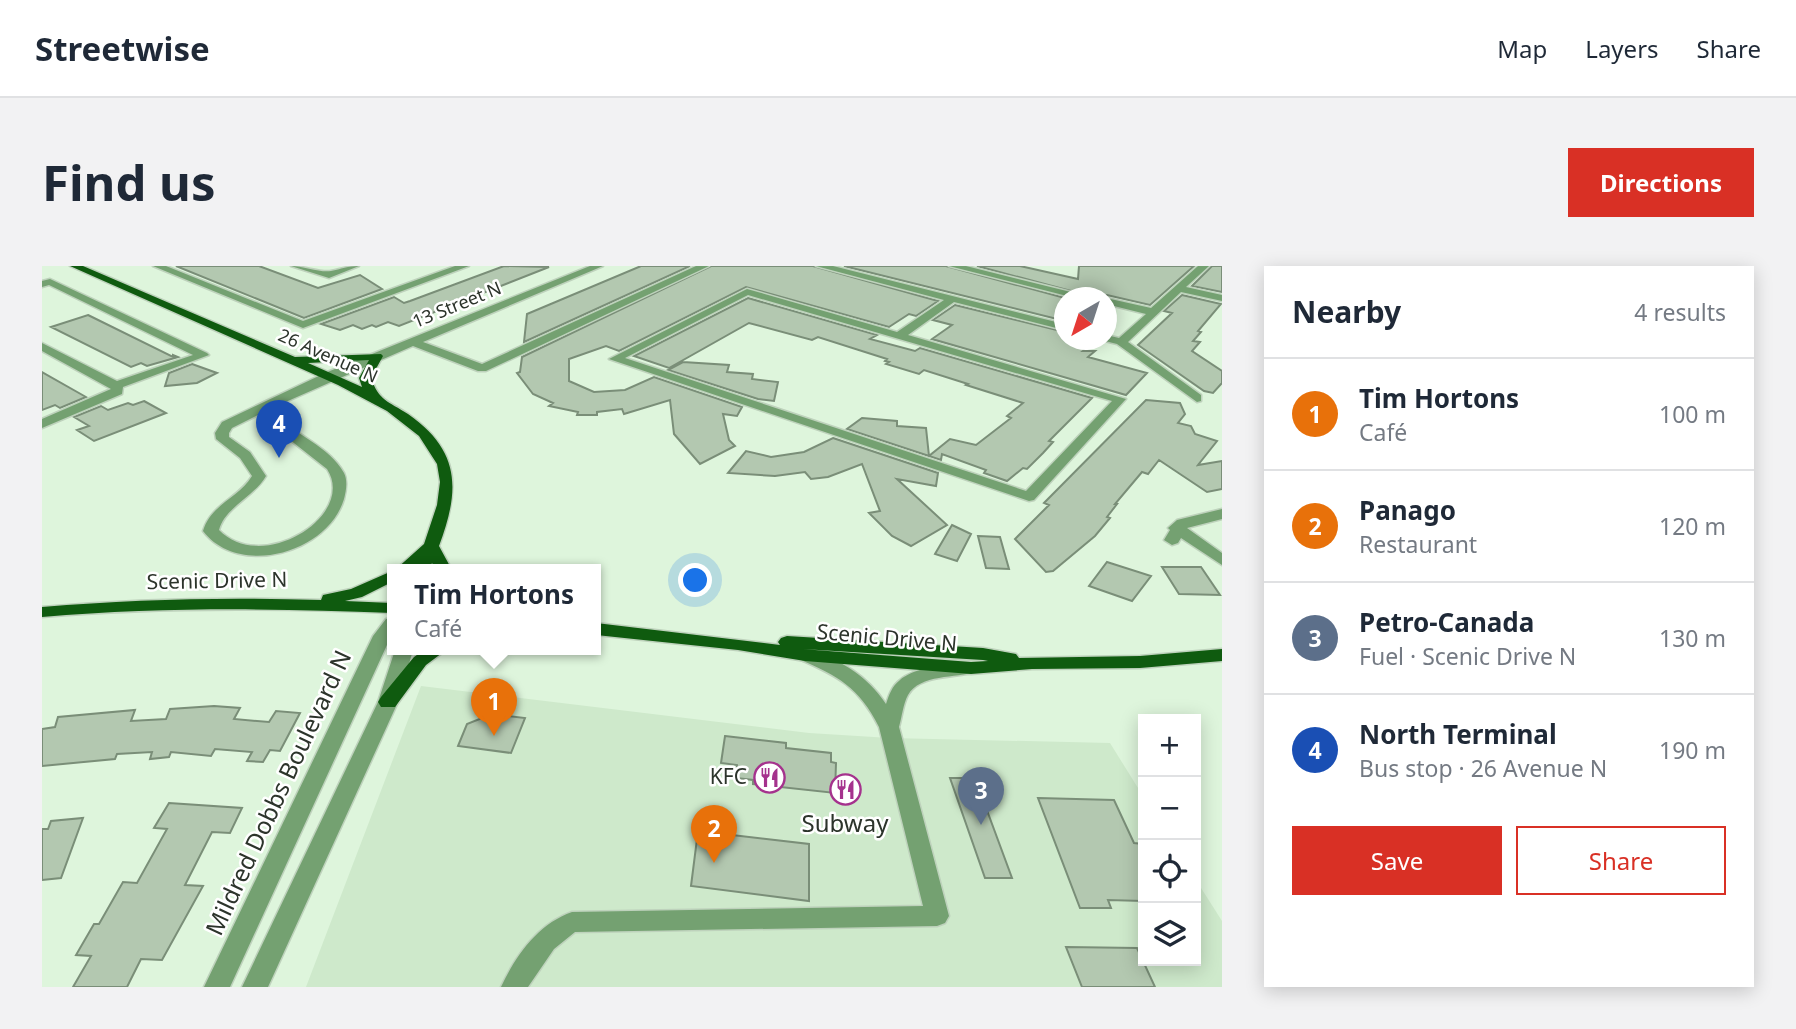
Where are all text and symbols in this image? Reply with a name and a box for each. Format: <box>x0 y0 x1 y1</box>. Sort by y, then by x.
text: Streetwise <box>35 26 210 71</box>
text: Map <box>1497 32 1547 65</box>
text: Layers <box>1585 32 1659 65</box>
text: Share <box>1697 32 1761 65</box>
button: Directions <box>1568 148 1754 217</box>
text: Find us <box>42 149 216 215</box>
street label: 13 Street N <box>409 275 505 333</box>
north arrow <box>1054 287 1117 350</box>
text: Nearby <box>1292 291 1401 332</box>
text: 4 results <box>1634 296 1726 328</box>
street label: 26 Avenue N <box>275 322 382 388</box>
text: Tim Hortons <box>1359 380 1519 416</box>
text: 1 <box>1308 398 1322 430</box>
text: 100 m <box>1659 398 1726 430</box>
pin: 4 <box>256 400 302 458</box>
text: Café <box>1359 416 1407 448</box>
text: Panago <box>1359 492 1456 528</box>
text: 2 <box>1308 510 1322 542</box>
text: 120 m <box>1659 510 1726 542</box>
text: Restaurant <box>1359 528 1477 560</box>
your location <box>678 563 712 597</box>
popup <box>387 564 601 655</box>
street label: Scenic Drive N <box>146 565 288 595</box>
text: Tim Hortons <box>414 576 574 612</box>
text: Petro-Canada <box>1359 604 1534 640</box>
text: Café <box>414 612 462 644</box>
street label: Scenic Drive N <box>816 617 958 657</box>
text: 3 <box>1308 622 1322 654</box>
text: 130 m <box>1659 622 1726 654</box>
text: Fuel · Scenic Drive N <box>1359 640 1576 672</box>
street label: Mildred Dobbs Boulevard N <box>197 645 358 940</box>
pin: 1 <box>471 678 517 736</box>
map controls <box>1138 714 1201 966</box>
button: + <box>1138 714 1201 777</box>
text: North Terminal <box>1359 716 1557 752</box>
text: 4 <box>1308 734 1322 766</box>
text: 190 m <box>1659 734 1726 766</box>
text: Bus stop · 26 Avenue N <box>1359 752 1607 784</box>
restaurant icon: KFC <box>753 760 787 794</box>
place label: KFC <box>710 762 747 790</box>
pin: 3 <box>958 767 1004 825</box>
restaurant icon: Subway <box>828 773 862 807</box>
button: − <box>1138 777 1201 840</box>
pin: 2 <box>691 805 737 863</box>
place label: Subway <box>802 806 889 839</box>
button: Save <box>1292 826 1502 895</box>
button: Share <box>1516 826 1726 895</box>
button: locate <box>1138 840 1201 903</box>
button: layers <box>1138 903 1201 966</box>

